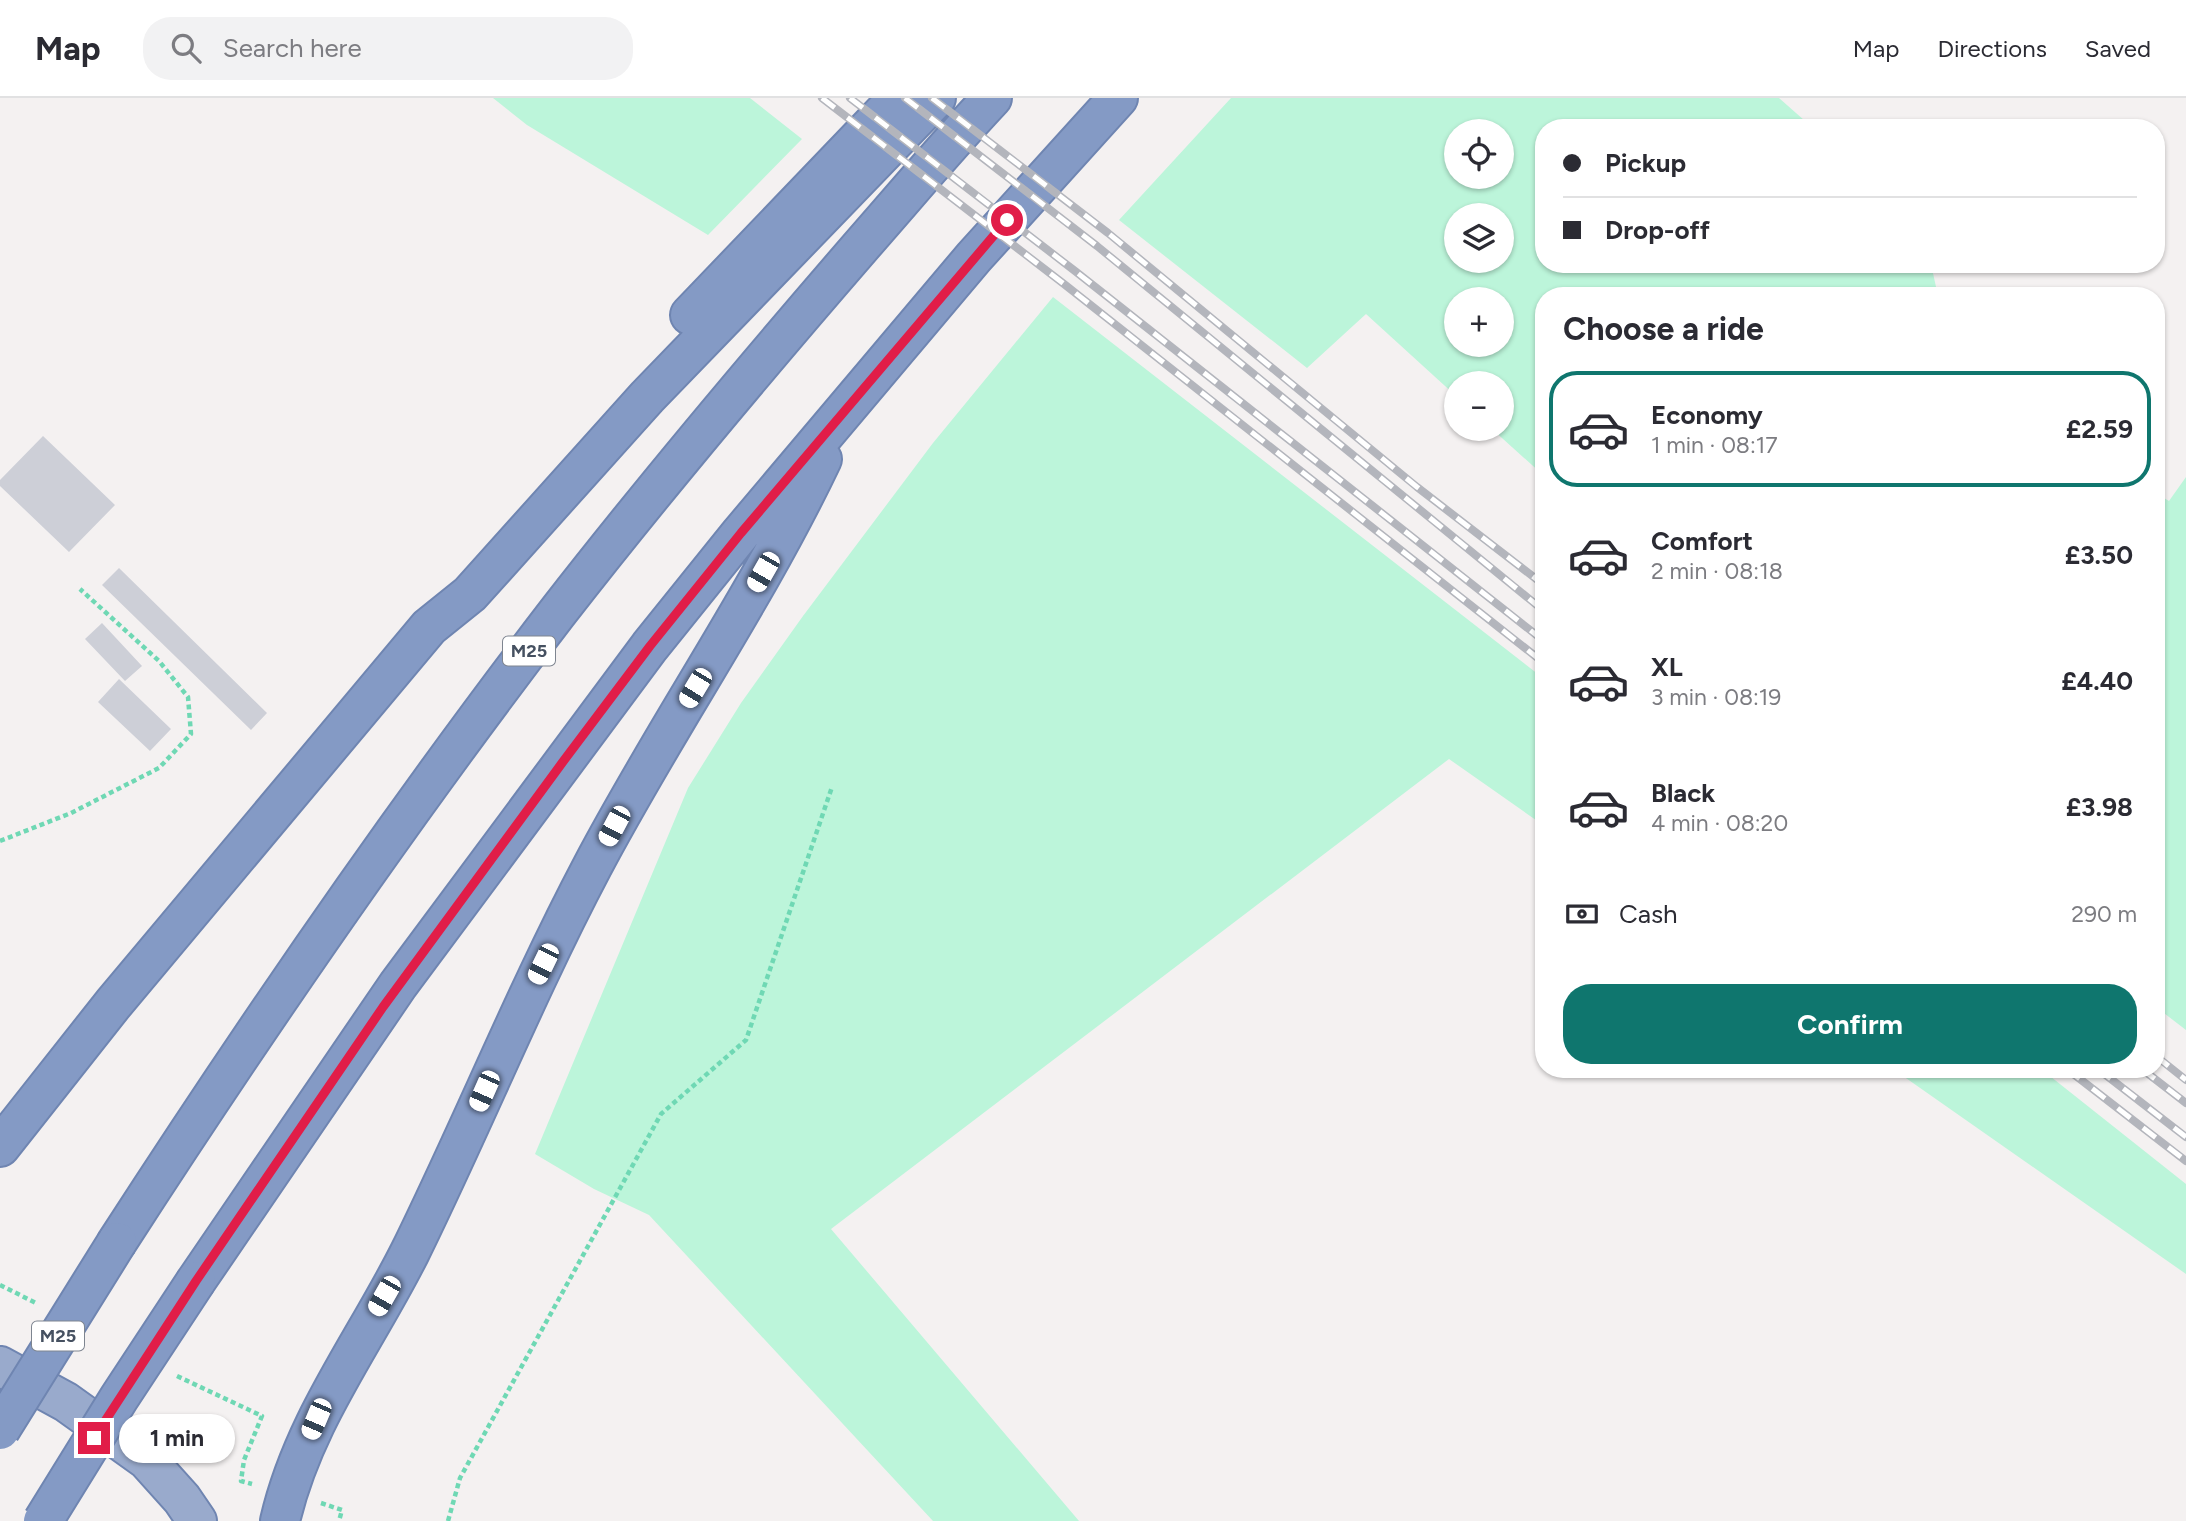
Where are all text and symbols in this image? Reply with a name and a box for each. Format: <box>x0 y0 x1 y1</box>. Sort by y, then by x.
search box <box>143 17 633 80</box>
text: Map <box>35 29 101 68</box>
icon: search <box>167 29 205 67</box>
text: Search here <box>223 32 362 64</box>
text: Map <box>1853 34 1899 63</box>
text: Directions <box>1937 34 2047 63</box>
text: Saved <box>2085 34 2151 63</box>
map controls <box>1444 119 1514 441</box>
button: locate <box>1444 119 1514 189</box>
text: Pickup <box>1605 147 1686 179</box>
button: layers <box>1444 203 1514 273</box>
route start <box>991 204 1023 236</box>
text: Drop-off <box>1605 214 1710 246</box>
button: + <box>1444 287 1514 357</box>
text: Choose a ride <box>1563 310 1764 348</box>
button: − <box>1444 371 1514 441</box>
icon: car <box>1567 398 1630 461</box>
text: Economy <box>1651 399 1763 431</box>
text: £2.59 <box>2066 413 2133 445</box>
text: 1 min · 08:17 <box>1651 431 1778 459</box>
icon: car <box>1567 524 1630 587</box>
text: Comfort <box>1651 525 1753 557</box>
text: £3.50 <box>2065 539 2133 571</box>
car <box>744 549 783 595</box>
text: 2 min · 08:18 <box>1651 557 1783 585</box>
road number: M25 <box>503 636 555 666</box>
icon: car <box>1567 650 1630 713</box>
text: XL <box>1651 651 1683 683</box>
car <box>676 665 715 711</box>
text: £4.40 <box>2061 665 2133 697</box>
text: 3 min · 08:19 <box>1651 683 1781 711</box>
icon: car <box>1567 776 1630 839</box>
text: Black <box>1651 777 1715 809</box>
text: £3.98 <box>2066 791 2133 823</box>
car <box>595 803 634 849</box>
text: 4 min · 08:20 <box>1651 809 1788 837</box>
icon: cash <box>1563 895 1601 933</box>
text: Cash <box>1619 898 1678 930</box>
text: 290 m <box>2071 900 2137 928</box>
car <box>525 941 562 987</box>
button: Confirm <box>1563 984 2137 1064</box>
car <box>466 1068 503 1114</box>
car <box>365 1273 404 1319</box>
road number: M25 <box>32 1322 84 1350</box>
car <box>299 1396 334 1442</box>
callout: 1 min <box>119 1414 234 1462</box>
route end <box>78 1422 110 1454</box>
text: 1 min <box>150 1424 204 1452</box>

